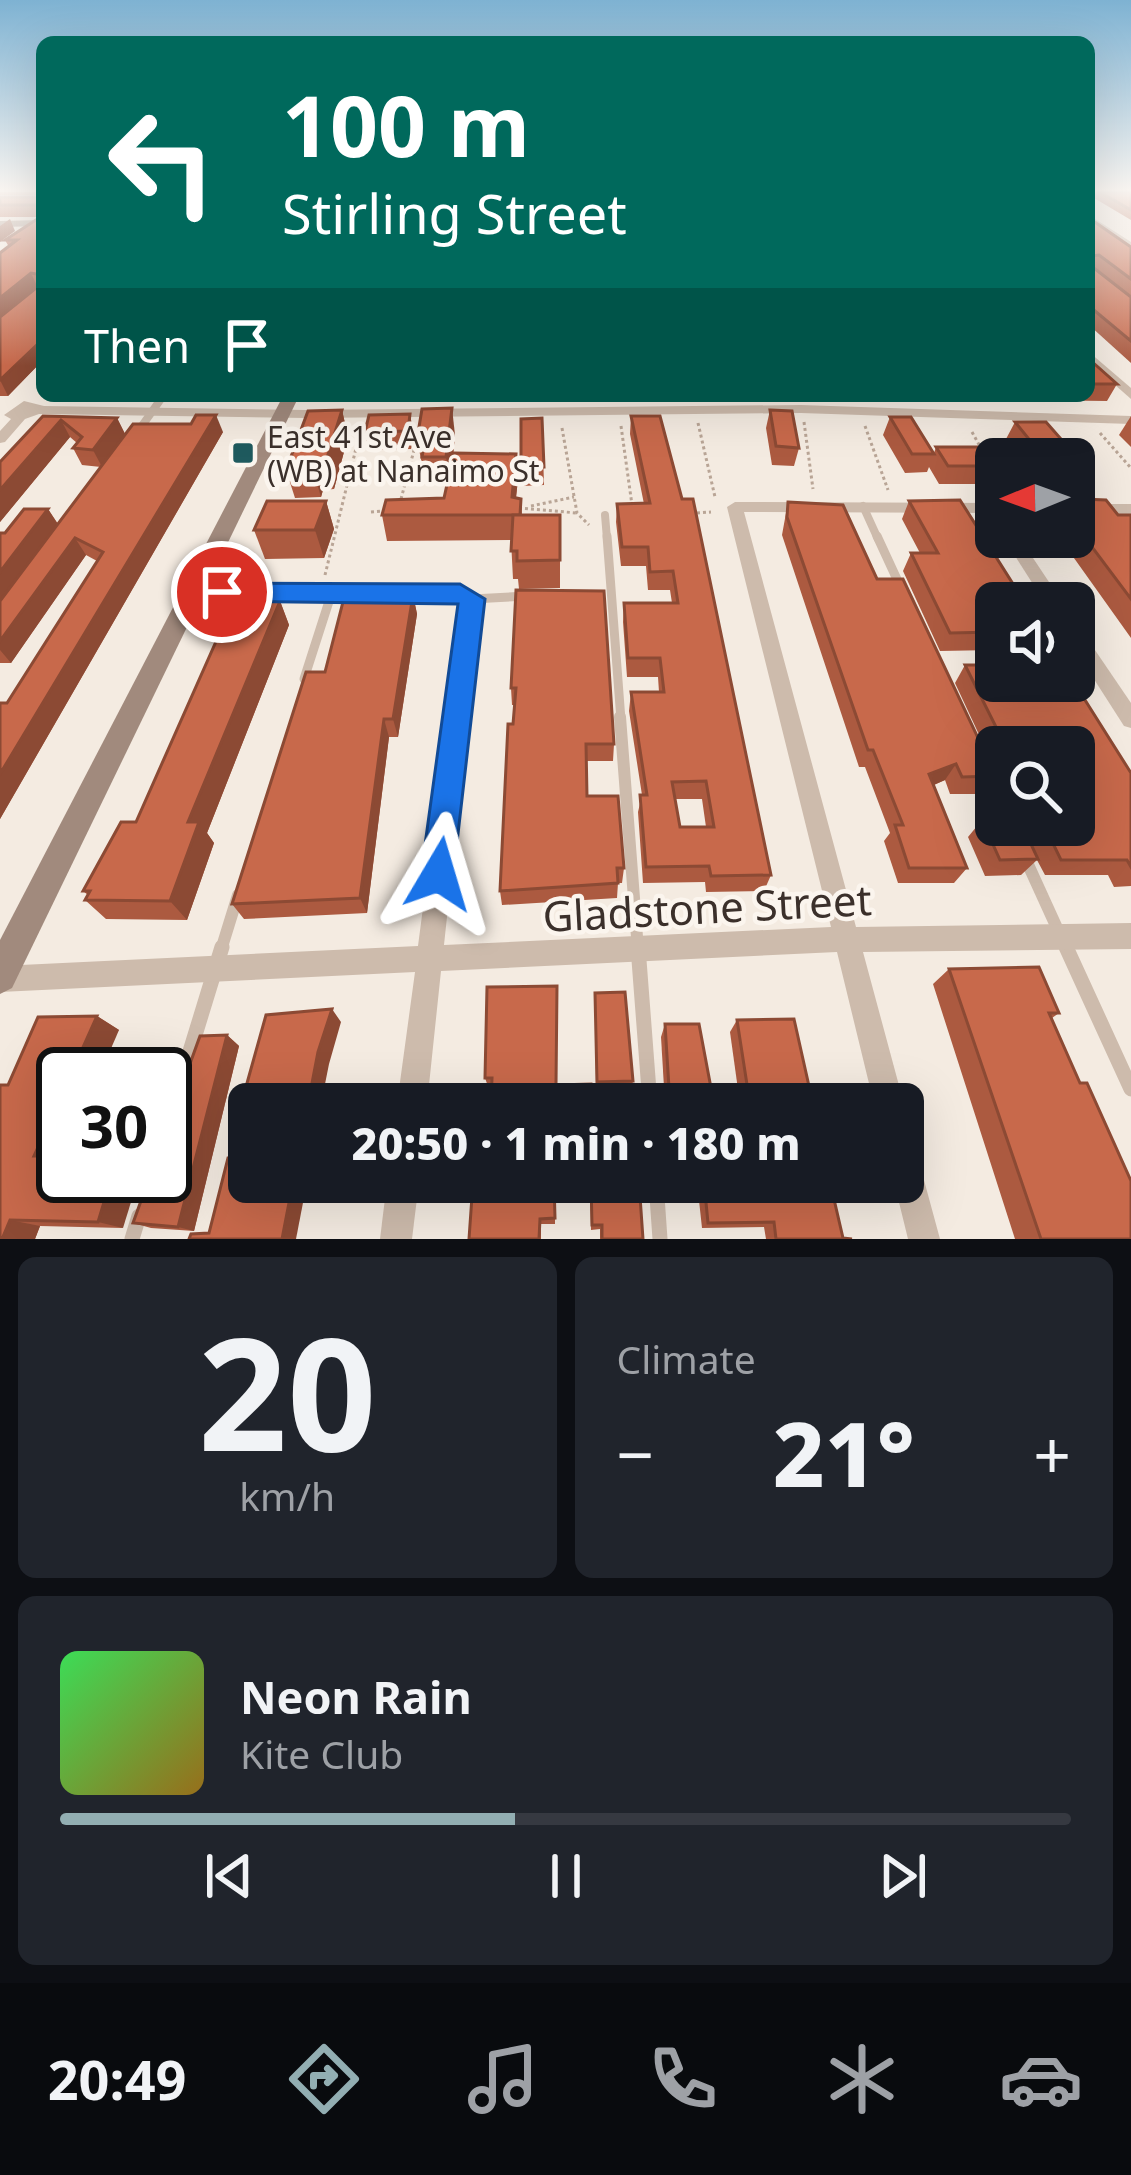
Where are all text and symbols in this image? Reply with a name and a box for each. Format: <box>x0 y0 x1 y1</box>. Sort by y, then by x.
text: 100 m <box>282 67 530 182</box>
icon: left <box>84 84 240 240</box>
text: Stirling Street <box>282 176 627 250</box>
icon: arrive <box>214 312 280 378</box>
text: Then <box>84 315 190 376</box>
place label: East 41st Ave (WB) at Nanaimo St <box>267 416 540 491</box>
north arrow <box>975 438 1095 558</box>
map controls <box>975 438 1095 846</box>
marker: East 41st Ave (WB) at Nanaimo St <box>230 440 256 466</box>
pin <box>171 541 273 643</box>
icon: arrive <box>189 559 255 625</box>
button: sound <box>975 582 1095 702</box>
button: search <box>975 726 1095 846</box>
position arrow <box>376 811 502 937</box>
street label: Gladstone Street <box>541 870 873 944</box>
speed limit sign: 30 <box>36 1047 192 1203</box>
text: 20:50 · 1 min · 180 m <box>351 1112 801 1173</box>
text: 20 <box>198 1284 376 1497</box>
text: Climate <box>617 1332 756 1385</box>
text: 21° <box>773 1391 915 1513</box>
text: − <box>617 1408 654 1498</box>
text: + <box>1033 1408 1071 1498</box>
text: km/h <box>239 1469 335 1522</box>
text: Neon Rain <box>240 1666 472 1727</box>
text: Kite Club <box>240 1727 403 1780</box>
icon: previous <box>196 1843 262 1909</box>
icon: pause <box>533 1843 599 1909</box>
icon: next <box>870 1843 936 1909</box>
icon: directions <box>282 2037 366 2121</box>
icon: music <box>461 2037 545 2121</box>
icon: phone <box>641 2037 725 2121</box>
icon: climate <box>820 2037 904 2121</box>
icon: car <box>999 2037 1083 2121</box>
text: 20:49 <box>48 2042 186 2116</box>

